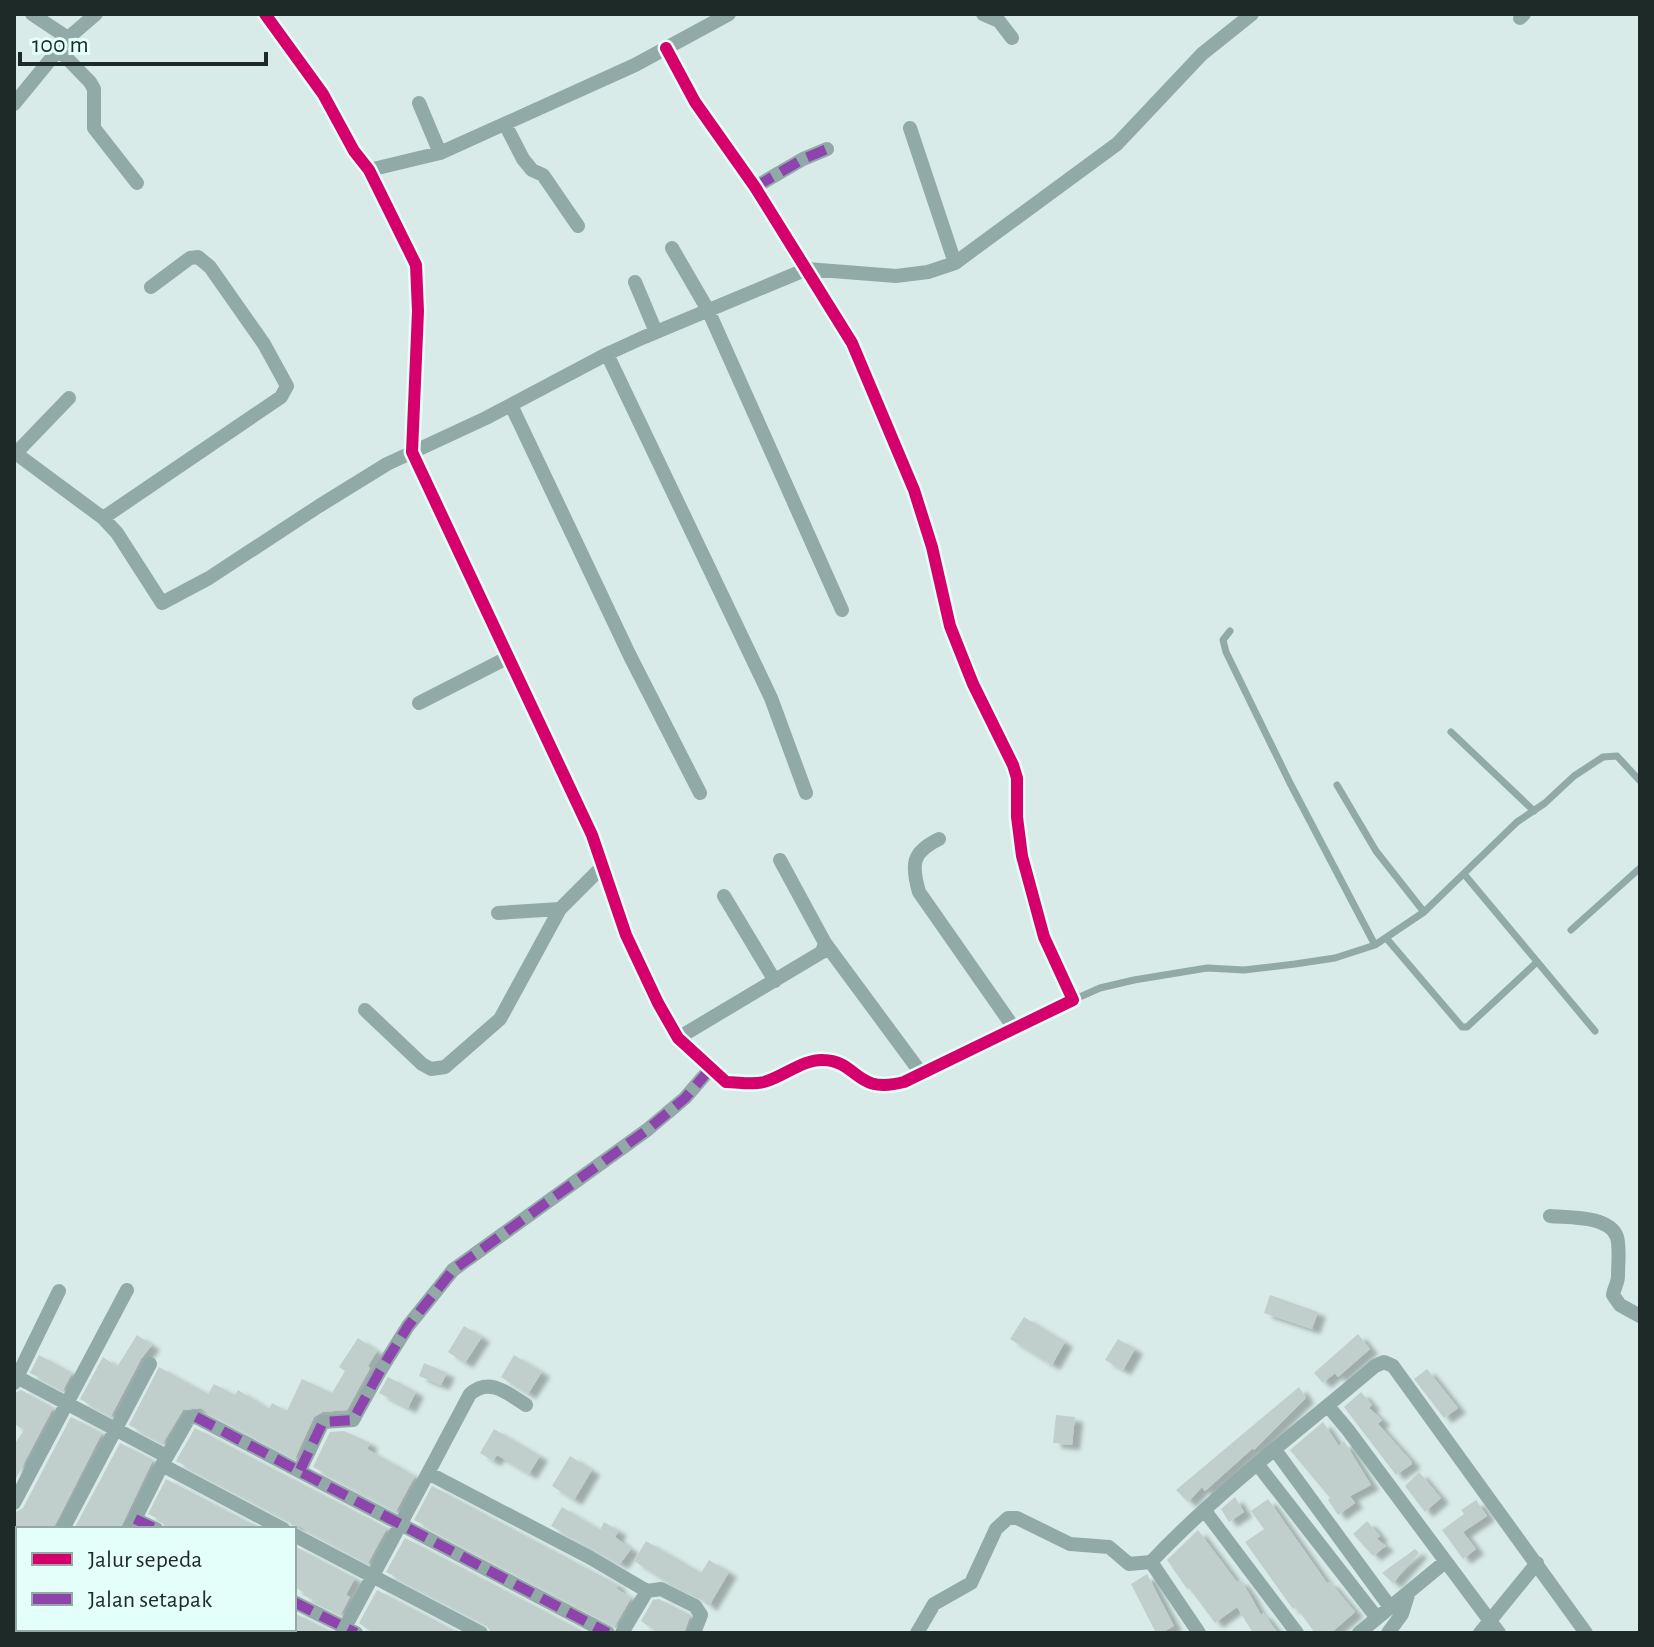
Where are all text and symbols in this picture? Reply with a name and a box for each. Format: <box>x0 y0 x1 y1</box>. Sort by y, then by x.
scale bar <box>20 16 266 66</box>
text: 100 m <box>32 33 89 57</box>
legend <box>16 1527 296 1631</box>
text: Jalur sepeda <box>88 1548 202 1572</box>
text: Jalan setapak <box>88 1588 212 1612</box>

